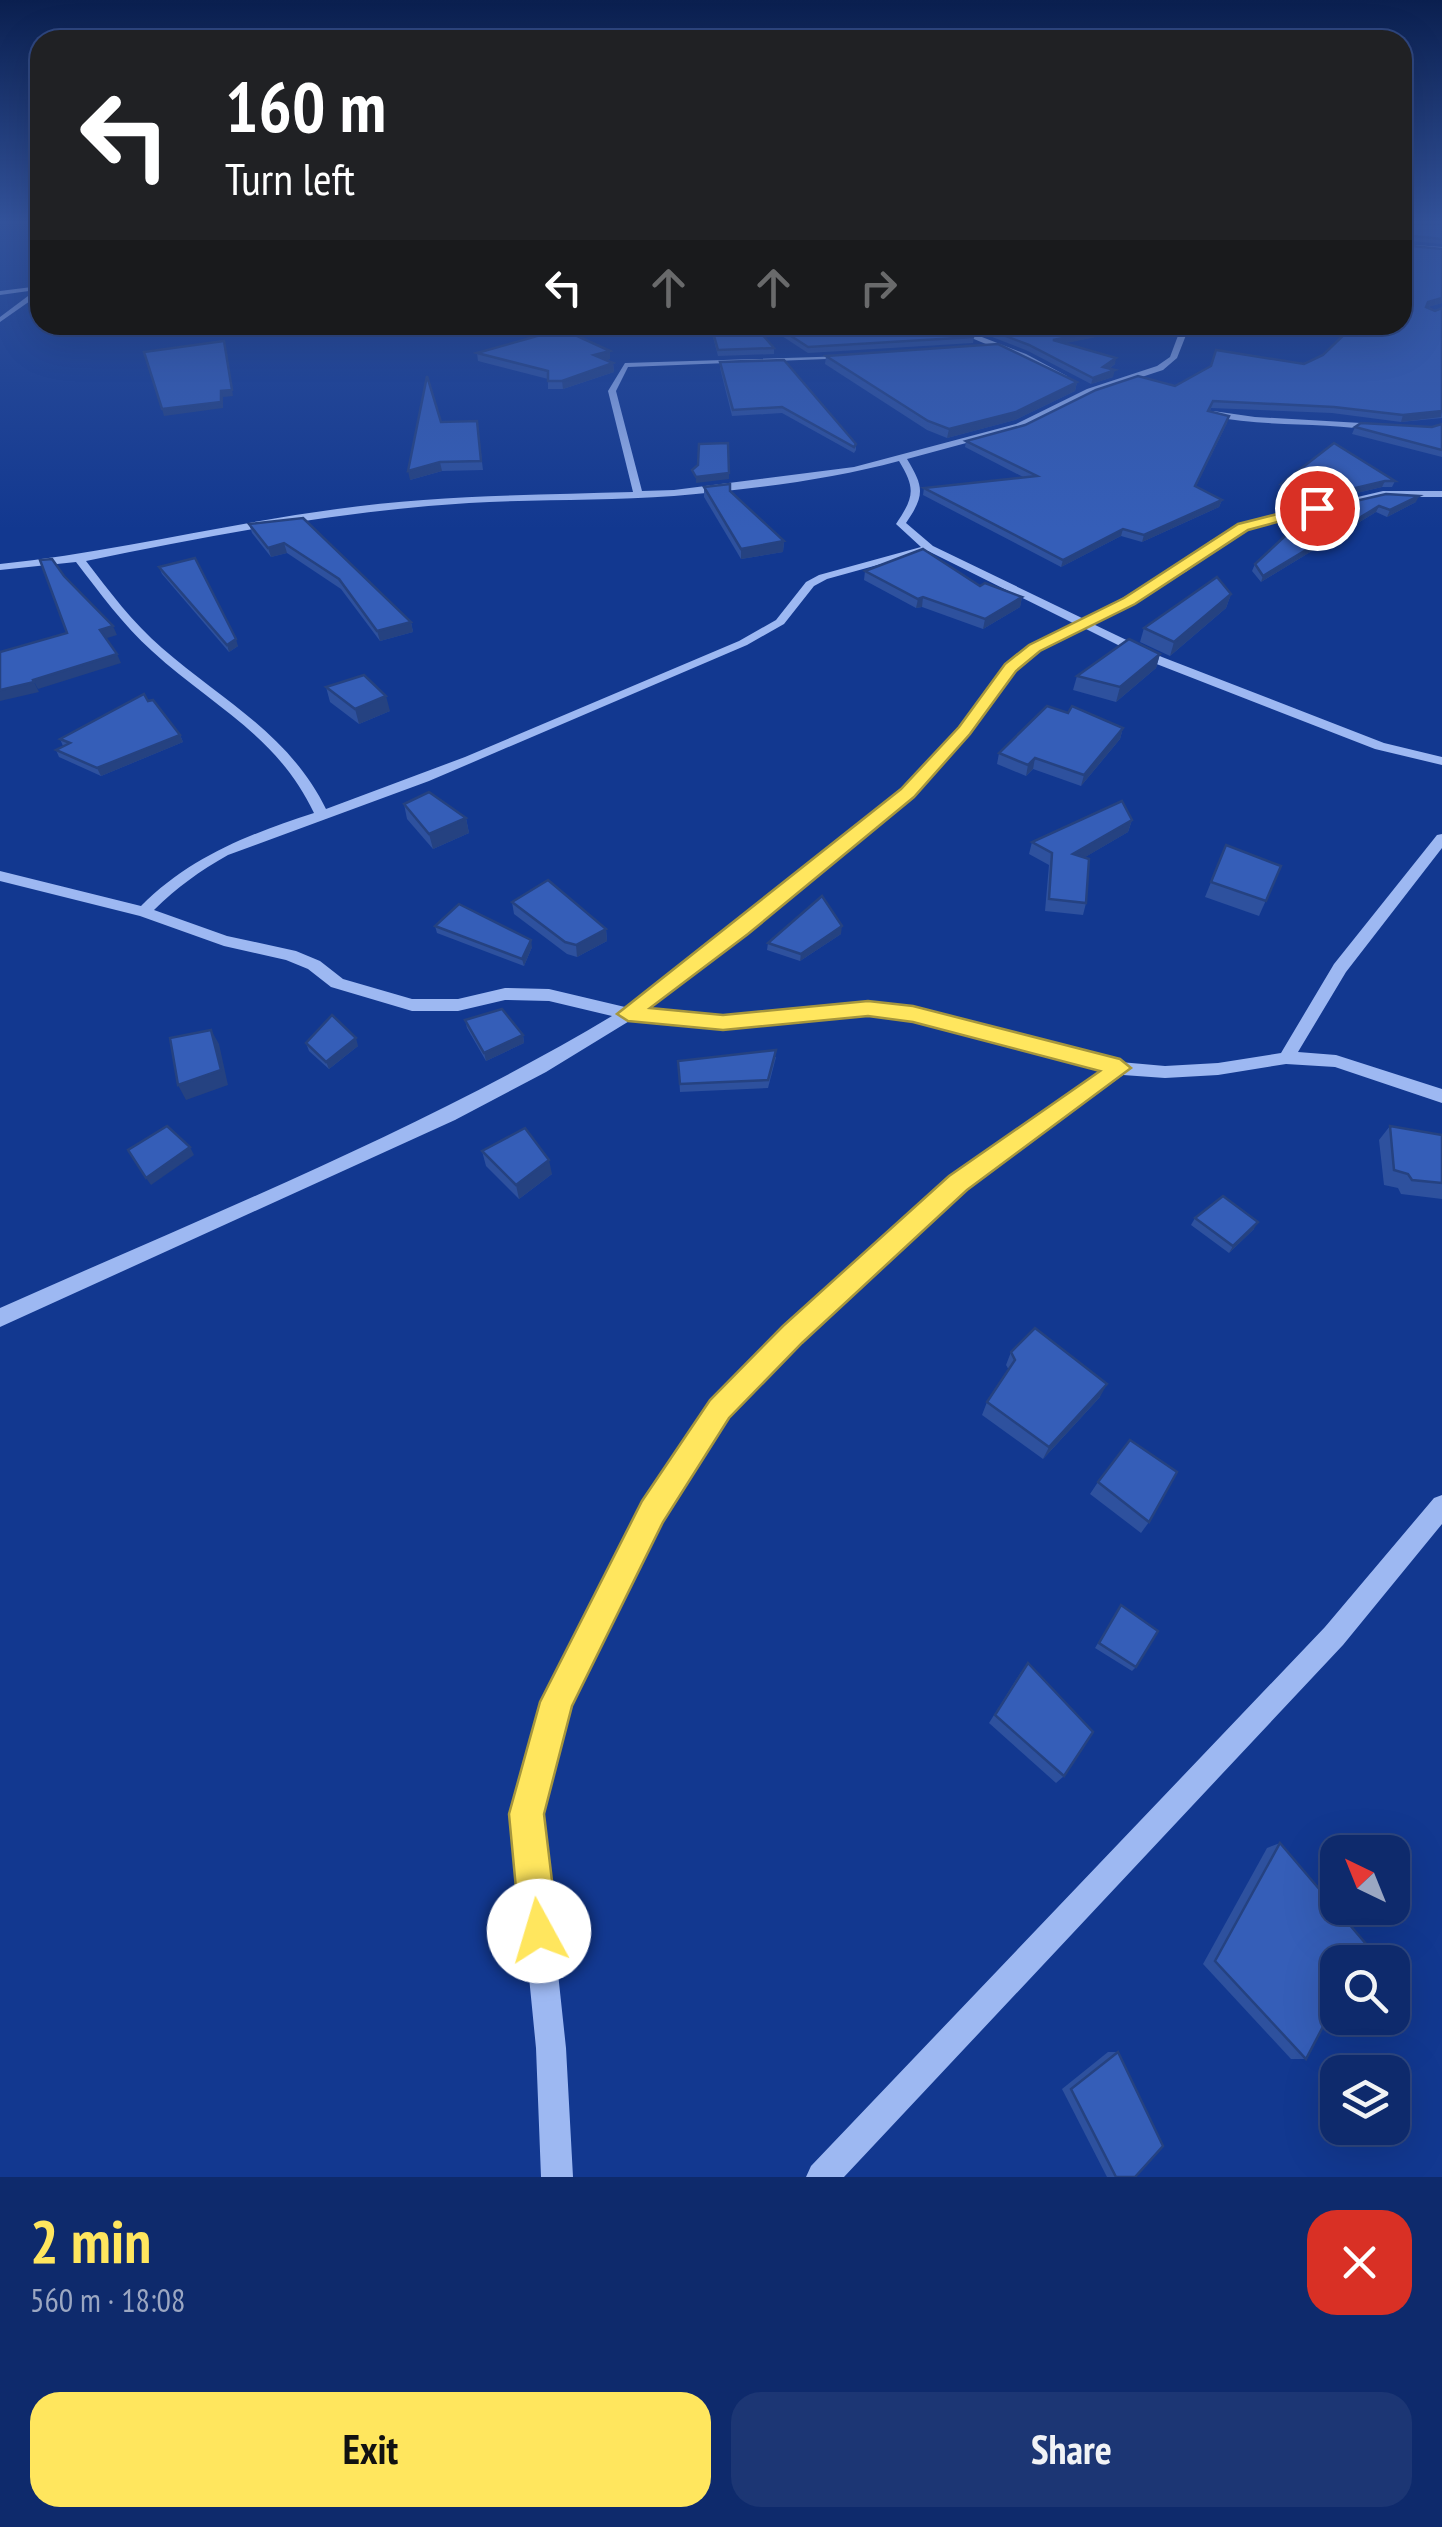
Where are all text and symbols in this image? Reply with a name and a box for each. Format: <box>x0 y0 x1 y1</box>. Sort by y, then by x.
text: 160 m <box>225 61 386 151</box>
icon: left <box>60 70 190 200</box>
text: Turn left <box>225 149 355 207</box>
icon: left <box>536 260 591 315</box>
icon: ahead <box>641 260 696 315</box>
icon: ahead <box>746 260 801 315</box>
icon: right <box>851 260 906 315</box>
pin <box>1275 466 1360 551</box>
icon: arrive <box>1290 481 1345 536</box>
north arrow <box>1320 1835 1410 1925</box>
map controls <box>1320 1835 1410 2145</box>
position arrow <box>487 1879 591 1983</box>
button: search <box>1320 1945 1410 2035</box>
button: layers <box>1320 2055 1410 2145</box>
text: 2 min <box>30 2202 151 2280</box>
button: close <box>1307 2210 1412 2315</box>
text: 560 m · 18:08 <box>30 2279 185 2321</box>
button: Exit <box>30 2392 711 2507</box>
button: Share <box>731 2392 1412 2507</box>

